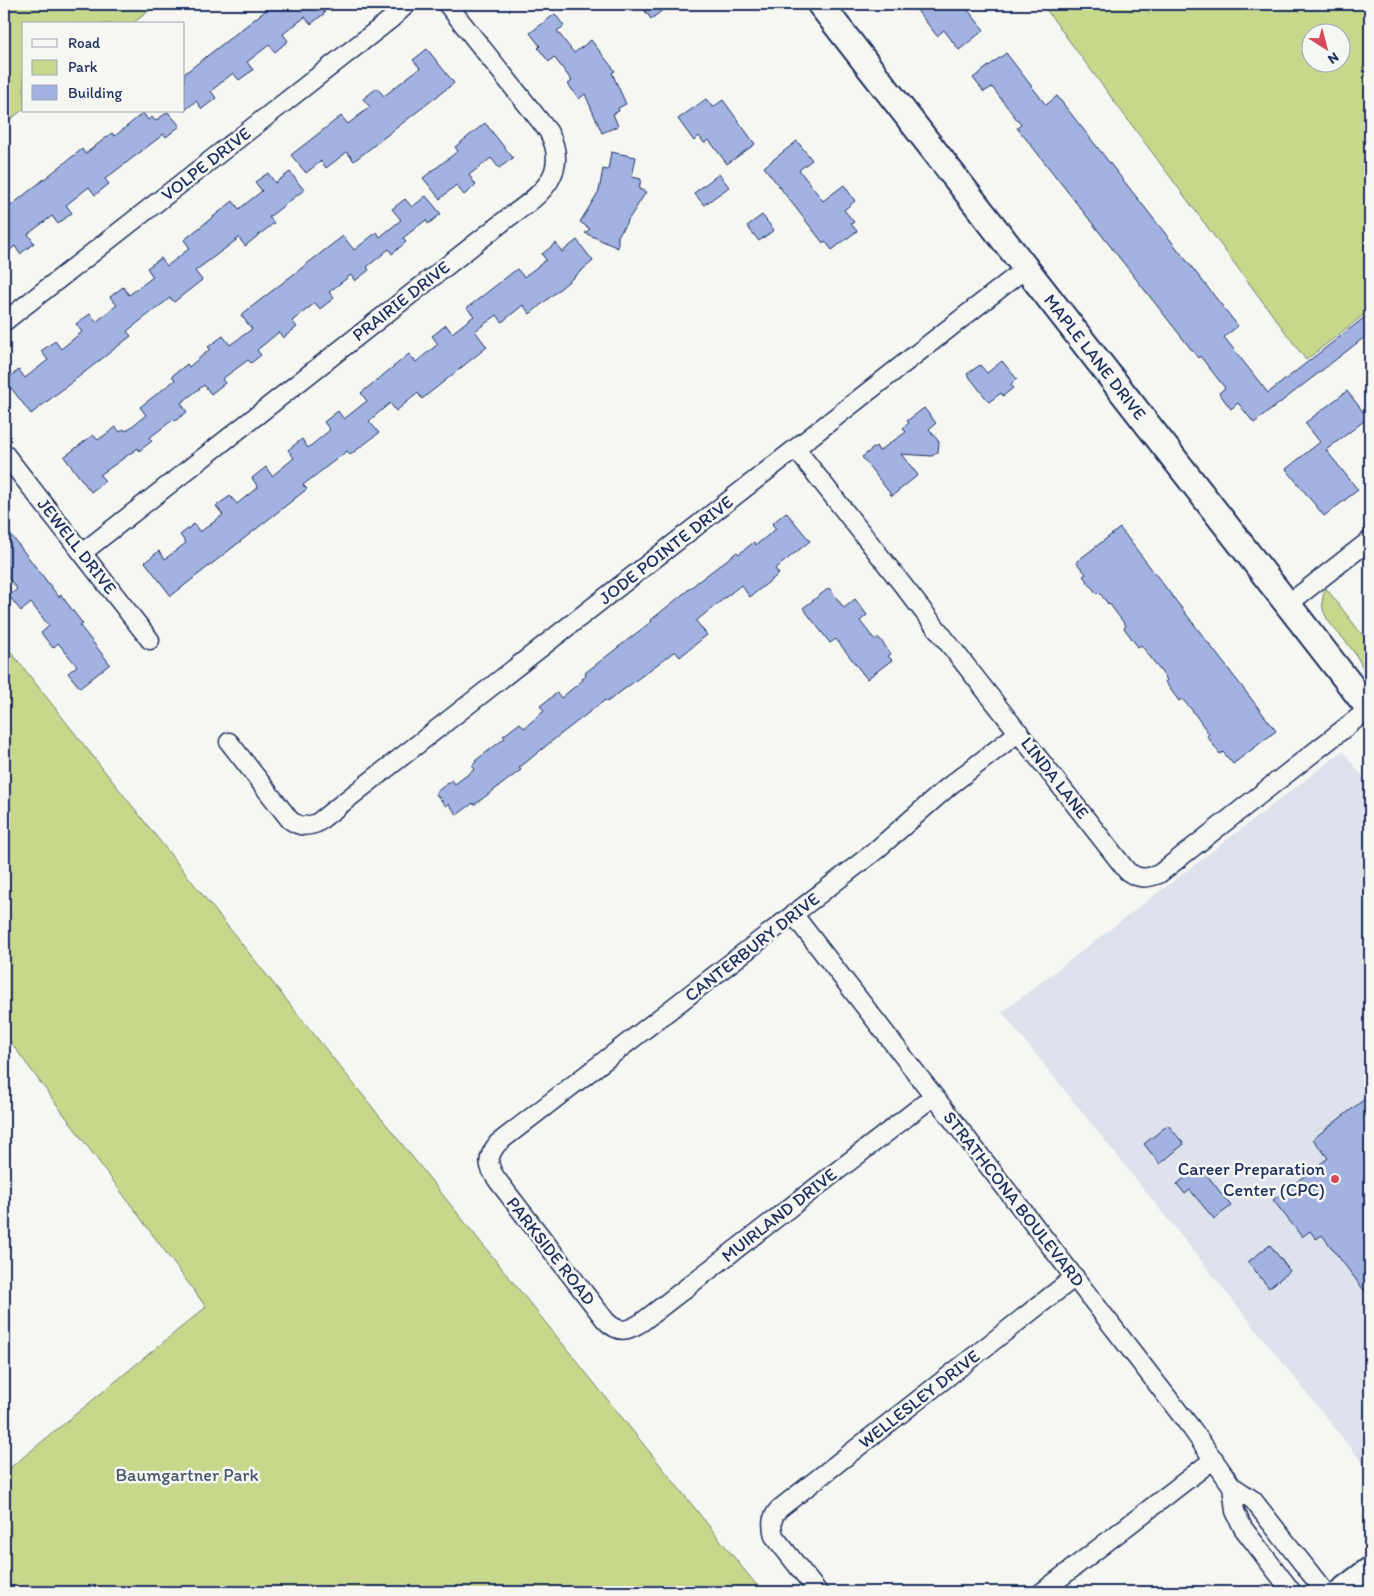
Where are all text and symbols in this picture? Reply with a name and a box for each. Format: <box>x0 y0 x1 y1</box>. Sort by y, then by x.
legend <box>22 22 185 112</box>
north arrow <box>1302 22 1352 72</box>
text: Road <box>68 34 101 52</box>
text: N <box>1325 48 1342 68</box>
text: Park <box>68 58 98 76</box>
text: Building <box>68 84 122 102</box>
street label: VOLPE DRIVE <box>157 122 255 206</box>
street label: PRAIRIE DRIVE <box>348 256 454 346</box>
street label: MAPLE LANE DRIVE <box>1039 290 1151 424</box>
street label: JODE POINTE DRIVE <box>595 491 737 609</box>
street label: JEWELL DRIVE <box>33 493 121 599</box>
street label: LINDA LANE <box>1016 733 1094 823</box>
street label: CANTERBURY DRIVE <box>680 888 824 1006</box>
street label: STRATHCONA BOULEVARD <box>939 1107 1089 1291</box>
place label: Career Preparation Center (CPC) <box>1178 1158 1325 1201</box>
street label: MUIRLAND DRIVE <box>717 1163 841 1267</box>
marker: Career Preparation Center (CPC) <box>1329 1173 1341 1185</box>
street label: PARKSIDE ROAD <box>502 1192 600 1310</box>
street label: WELLESLEY DRIVE <box>854 1345 984 1453</box>
park label: Baumgartner Park <box>115 1464 259 1486</box>

